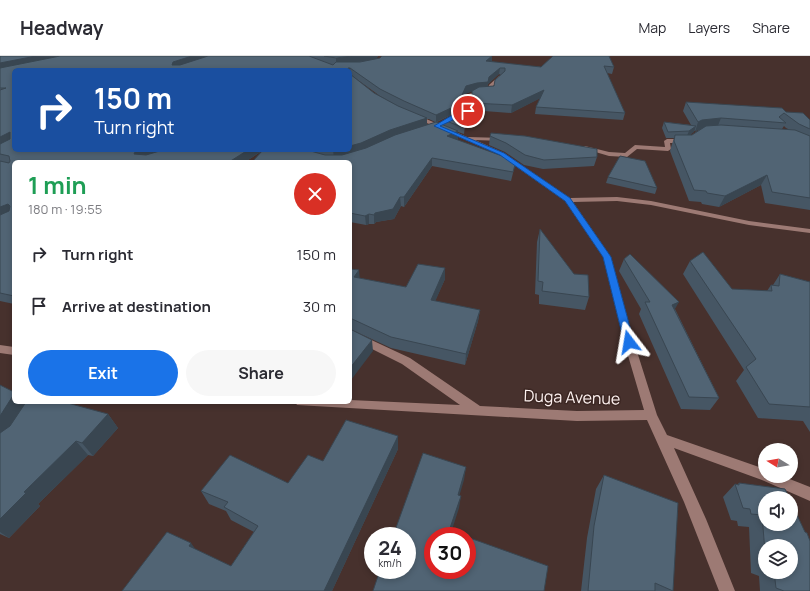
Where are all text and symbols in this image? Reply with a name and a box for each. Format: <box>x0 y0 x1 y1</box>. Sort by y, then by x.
text: Headway <box>20 15 103 41</box>
text: Map <box>638 18 666 37</box>
text: Layers <box>688 18 730 37</box>
text: Share <box>752 18 790 37</box>
text: 150 m <box>94 79 172 117</box>
icon: right <box>28 84 80 136</box>
pin <box>451 94 485 128</box>
icon: arrive <box>457 100 479 122</box>
text: Turn right <box>94 115 175 139</box>
text: 1 min <box>28 168 87 201</box>
button: close <box>294 173 336 215</box>
text: 180 m · 19:55 <box>28 200 102 218</box>
icon: right <box>28 243 50 265</box>
text: Turn right <box>62 244 133 265</box>
text: 150 m <box>297 244 336 265</box>
icon: arrive <box>28 295 50 317</box>
text: Arrive at destination <box>62 296 211 317</box>
text: 30 m <box>303 296 336 317</box>
position arrow <box>608 321 650 363</box>
button: Exit <box>28 350 178 396</box>
button: Share <box>186 350 336 396</box>
street label: Duga Avenue <box>523 384 621 410</box>
north arrow <box>758 443 798 483</box>
map controls <box>758 443 798 579</box>
button: sound <box>758 491 798 531</box>
speed limit sign: 30 <box>424 527 476 579</box>
text: 24 <box>378 534 402 561</box>
button: layers <box>758 539 798 579</box>
text: km/h <box>378 556 402 570</box>

